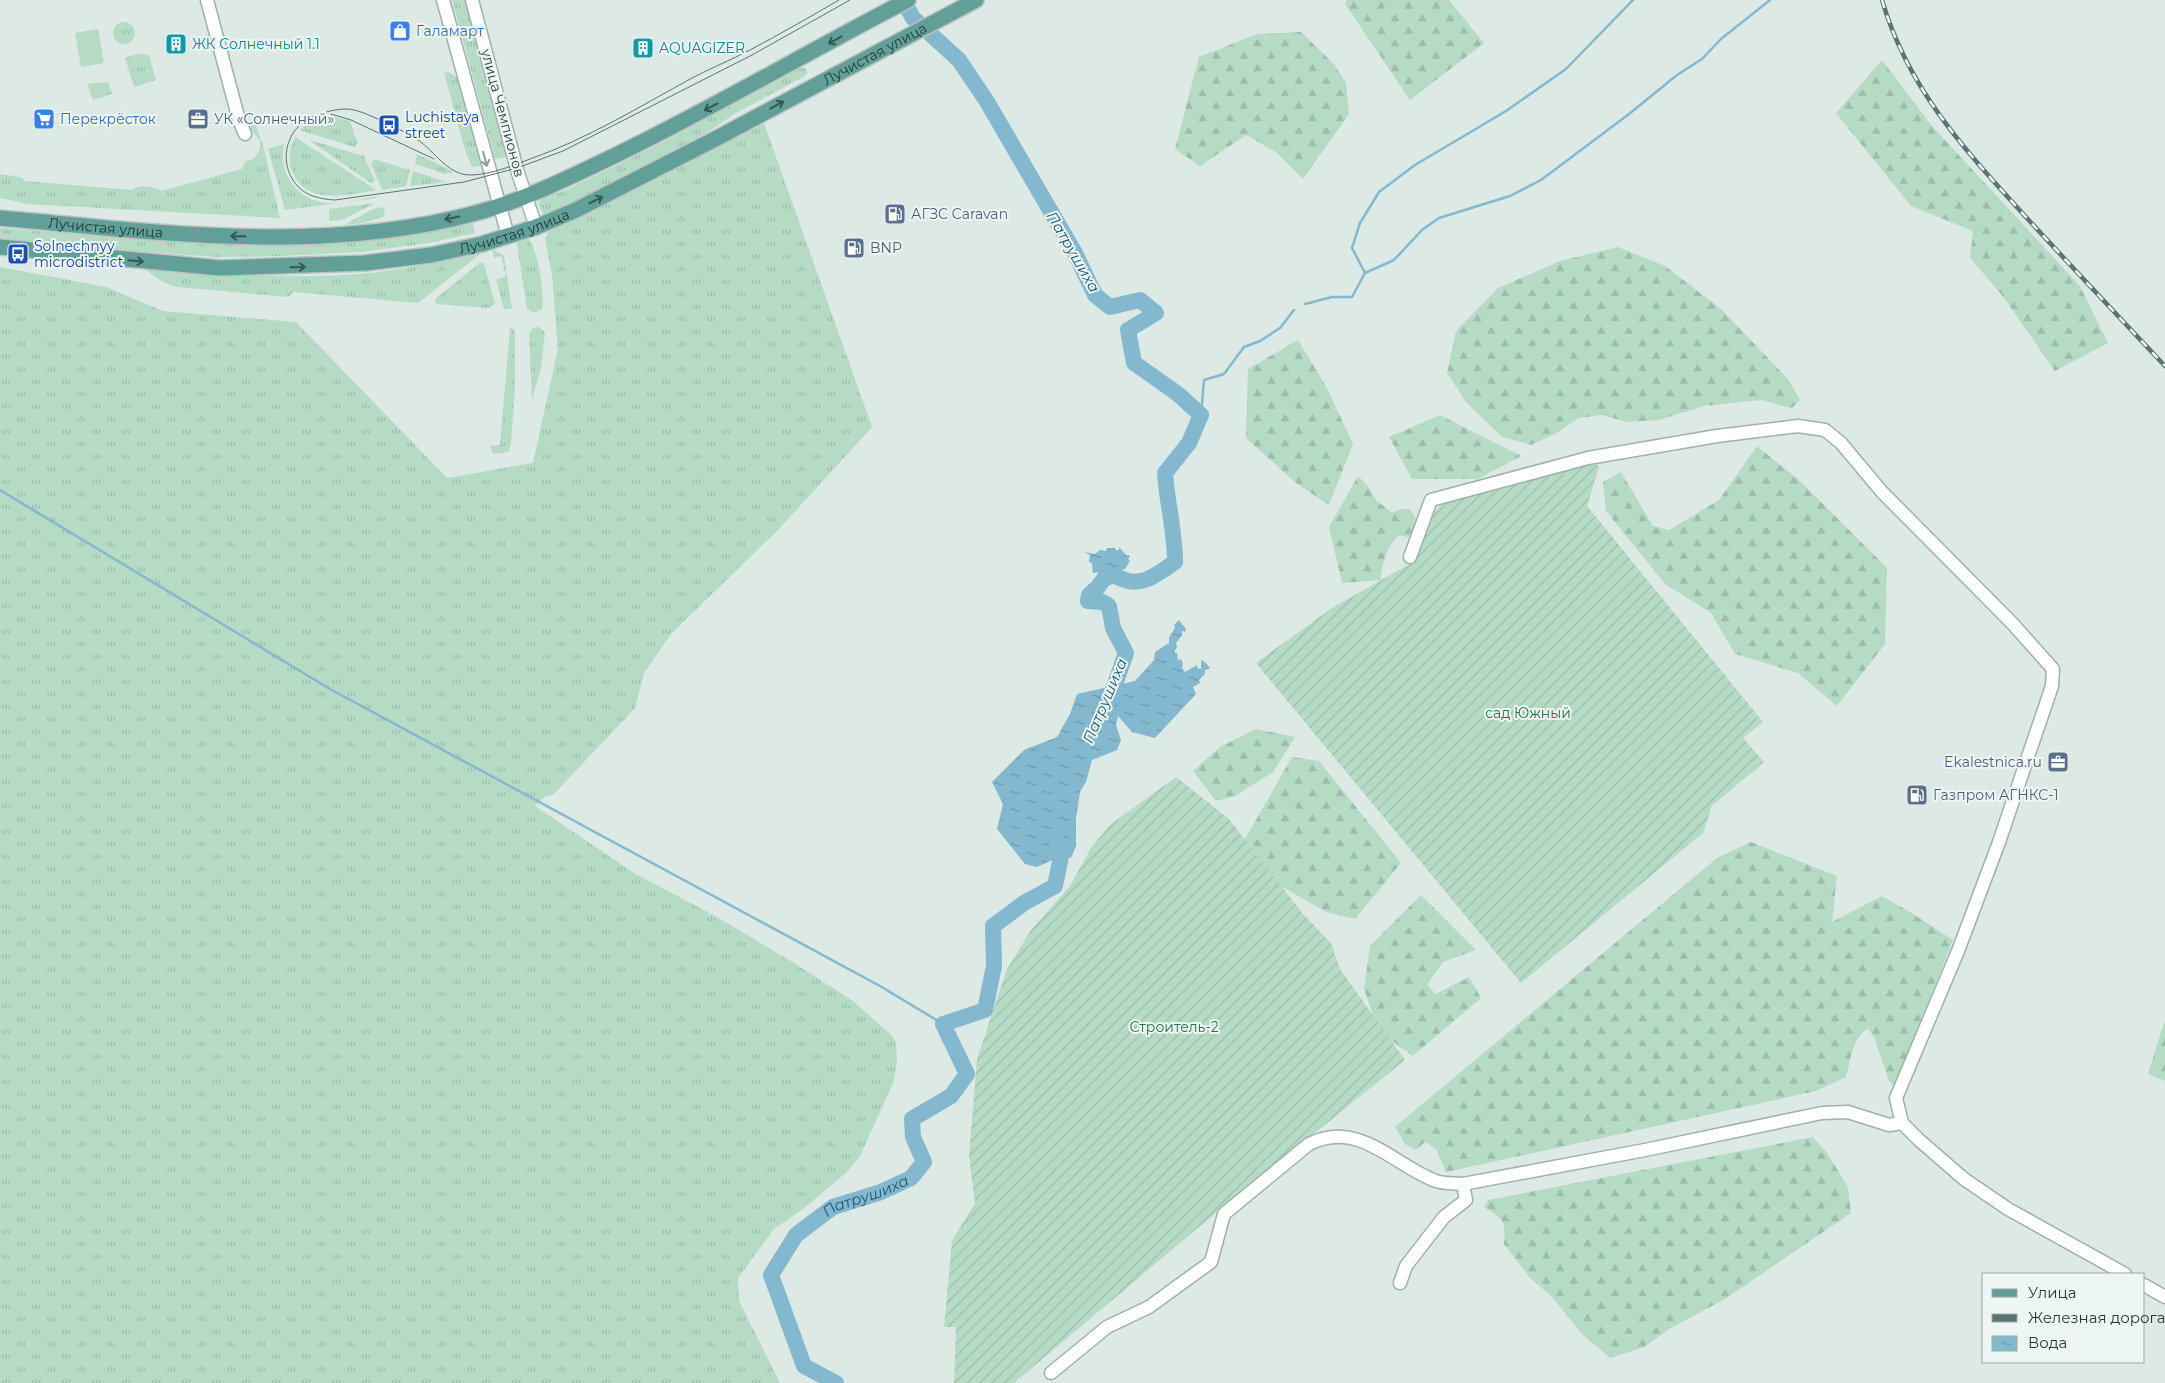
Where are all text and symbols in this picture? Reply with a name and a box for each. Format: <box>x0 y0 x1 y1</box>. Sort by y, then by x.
shop icon: Галамарт <box>388 19 412 43</box>
street label: Лучистая улица <box>820 19 930 89</box>
place label: Галамарт <box>416 22 484 40</box>
building icon: ЖК Солнечный 1.1 <box>164 32 188 56</box>
place label: ЖК Солнечный 1.1 <box>192 35 320 53</box>
one-way arrow <box>827 35 842 45</box>
building icon: AQUAGIZER <box>631 36 655 60</box>
place label: AQUAGIZER <box>659 39 745 57</box>
street label: улица Чемпионов <box>477 46 529 179</box>
one-way arrow <box>769 100 783 110</box>
one-way arrow <box>704 103 719 112</box>
supermarket icon: Перекрёсток <box>32 107 56 131</box>
office icon: УК «Солнечный» <box>186 107 210 131</box>
place label: Luchistaya street <box>405 108 479 142</box>
place label: Перекрёсток <box>60 110 156 128</box>
place label: УК «Солнечный» <box>214 110 334 128</box>
bus stop icon: Luchistaya street <box>377 113 401 137</box>
one-way arrow <box>481 150 491 166</box>
one-way arrow <box>589 195 604 205</box>
fuel station icon: АГЗС Caravan <box>883 202 907 226</box>
street label: Лучистая улица <box>457 205 572 258</box>
place label: АГЗС Caravan <box>911 205 1008 223</box>
water label: Патрушиха <box>1043 208 1104 296</box>
street label: Лучистая улица <box>47 214 164 242</box>
one-way arrow <box>444 214 460 223</box>
one-way arrow <box>230 231 246 241</box>
fuel station icon: BNP <box>842 236 866 260</box>
place label: Solnechnyy microdistrict <box>34 237 124 271</box>
place label: BNP <box>870 239 902 257</box>
bus stop icon: Solnechnyy microdistrict <box>6 242 30 266</box>
one-way arrow <box>127 256 143 266</box>
one-way arrow <box>289 262 305 272</box>
water label: Патрушиха <box>1078 655 1131 746</box>
park label: сад Южный <box>1485 704 1571 722</box>
office icon: Ekalestnica.ru <box>2046 750 2070 774</box>
place label: Ekalestnica.ru <box>1944 753 2042 771</box>
fuel station icon: Газпром АГНКС-1 <box>1905 783 1929 807</box>
place label: Газпром АГНКС-1 <box>1933 786 2059 804</box>
park label: Строитель-2 <box>1129 1018 1219 1036</box>
water label: Патрушиха <box>818 1171 911 1221</box>
legend <box>1982 1273 2145 1363</box>
text: Улица <box>2028 1283 2076 1302</box>
text: Железная дорога <box>2028 1308 2165 1327</box>
text: Вода <box>2028 1333 2067 1352</box>

